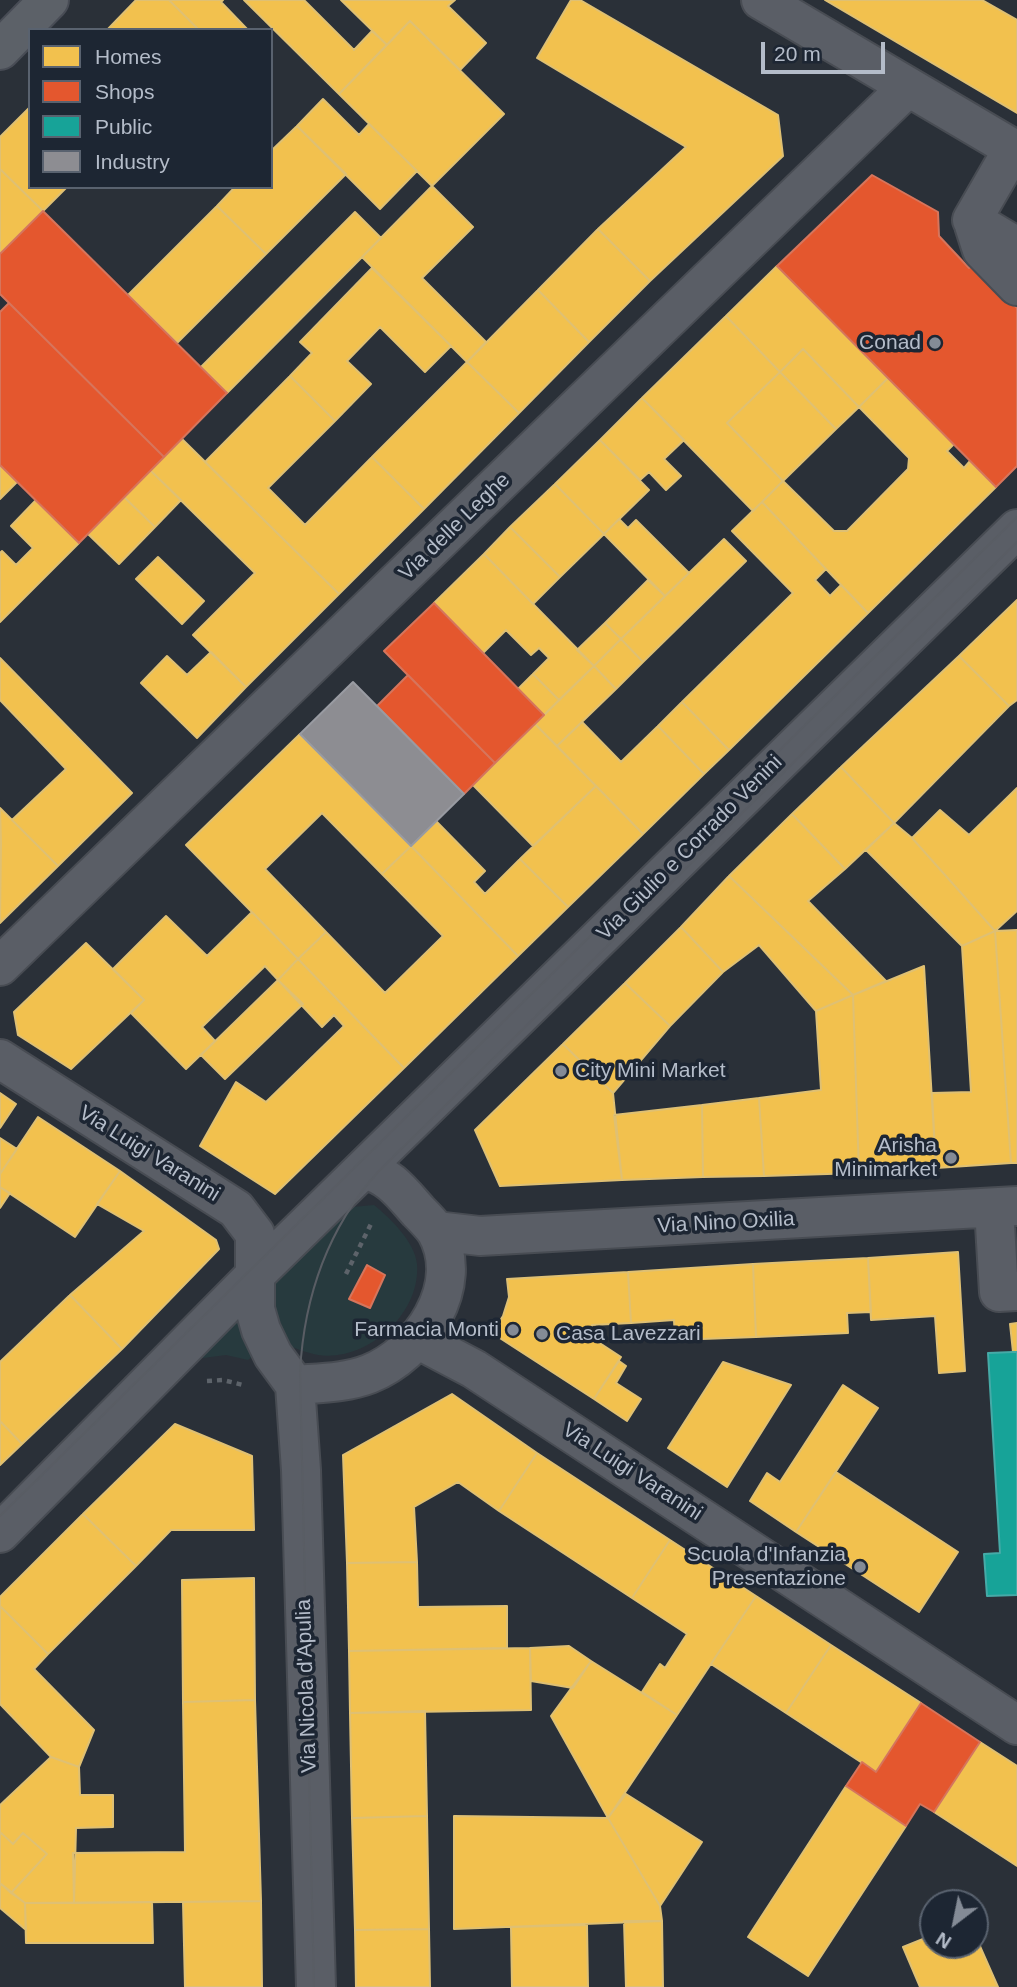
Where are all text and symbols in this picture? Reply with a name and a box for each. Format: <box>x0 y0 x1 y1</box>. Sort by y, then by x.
legend <box>28 28 273 189</box>
scale bar <box>765 28 889 72</box>
text: 20 m <box>774 42 821 65</box>
text: Homes <box>95 45 162 68</box>
text: Shops <box>95 80 155 103</box>
text: Public <box>95 115 152 138</box>
text: Industry <box>95 150 170 173</box>
place label: Conad <box>859 330 921 356</box>
marker: Conad <box>927 335 943 351</box>
street label: Via delle Leghe <box>394 468 516 586</box>
street label: Via Giulio e Corrado Venini <box>592 750 788 946</box>
place label: City Mini Market <box>575 1058 726 1084</box>
marker: City Mini Market <box>553 1063 569 1079</box>
street label: Via Luigi Varanini <box>74 1101 224 1207</box>
place label: Arisha Minimarket <box>834 1133 937 1183</box>
marker: Arisha Minimarket <box>943 1150 959 1166</box>
street label: Via Nino Oxilia <box>657 1207 795 1239</box>
place label: Farmacia Monti <box>354 1317 499 1343</box>
place label: Casa Lavezzari <box>556 1321 701 1347</box>
marker: Farmacia Monti <box>505 1322 521 1338</box>
marker: Casa Lavezzari <box>534 1326 550 1342</box>
street label: Via Luigi Varanini <box>557 1417 707 1527</box>
place label: Scuola d'Infanzia Presentazione <box>687 1542 846 1592</box>
marker: Scuola d'Infanzia Presentazione <box>852 1559 868 1575</box>
street label: Via Nicola d'Apulia <box>291 1599 323 1773</box>
north arrow <box>919 1889 989 1959</box>
text: N <box>932 1928 955 1953</box>

